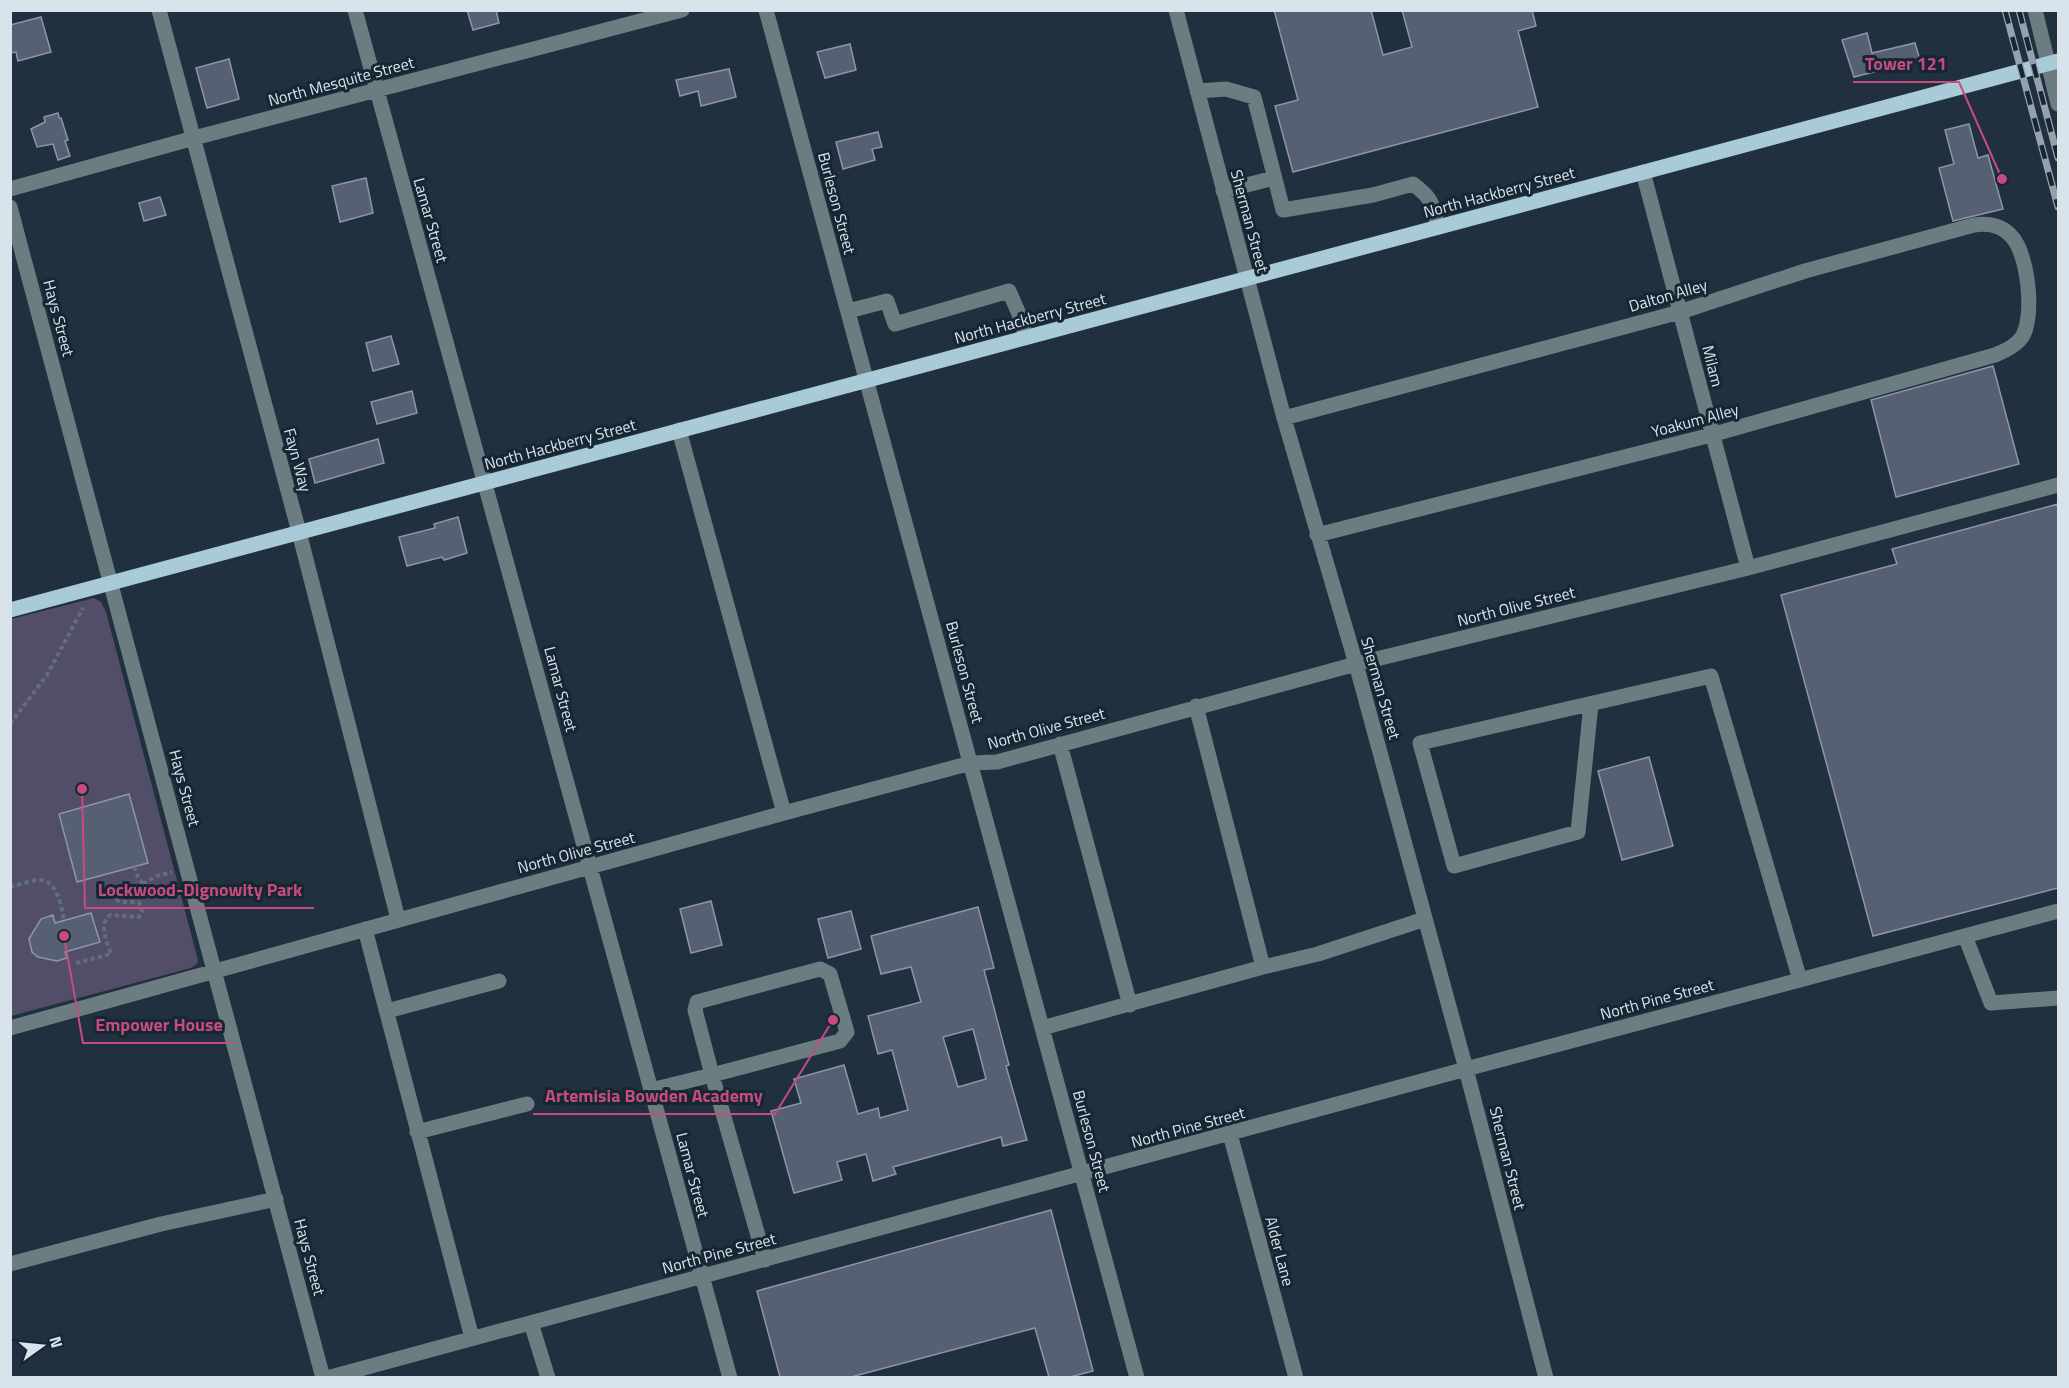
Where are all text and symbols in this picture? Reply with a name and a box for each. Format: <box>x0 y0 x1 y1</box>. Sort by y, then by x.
callout: Tower 121 <box>1853 46 1959 82</box>
street label: North Mesquite Street <box>265 50 417 112</box>
text: Tower 121 <box>1865 50 1947 77</box>
street label: Burleson Street <box>812 149 862 257</box>
street label: North Hackberry Street <box>1421 160 1578 224</box>
street label: Sherman Street <box>1225 167 1275 275</box>
street label: Lamar Street <box>407 175 455 266</box>
street label: Dalton Alley <box>1626 272 1710 318</box>
street label: Hays Street <box>37 277 81 359</box>
street label: North Hackberry Street <box>952 286 1109 350</box>
street label: Milam <box>1696 343 1730 389</box>
street label: Yoakum Alley <box>1649 397 1742 443</box>
street label: North Hackberry Street <box>482 412 639 476</box>
street label: Fayn Way <box>278 425 318 495</box>
street label: North Olive Street <box>1455 580 1578 632</box>
street label: Burleson Street <box>940 618 990 726</box>
street label: Sherman Street <box>1355 634 1407 742</box>
street label: Lamar Street <box>538 644 584 735</box>
street label: North Olive Street <box>985 701 1108 755</box>
street label: Hays Street <box>163 747 207 829</box>
street label: North Olive Street <box>515 825 638 879</box>
callout: Lockwood-Dignowity Park <box>85 872 314 908</box>
text: Lockwood-Dignowity Park <box>98 876 303 903</box>
street label: North Pine Street <box>1597 972 1717 1026</box>
callout: Empower House <box>83 1007 234 1043</box>
text: Empower House <box>95 1011 223 1038</box>
callout: Artemisia Bowden Academy <box>533 1078 775 1114</box>
text: Artemisia Bowden Academy <box>545 1082 763 1109</box>
street label: Burleson Street <box>1067 1087 1117 1195</box>
street label: North Pine Street <box>1128 1100 1248 1154</box>
street label: Sherman Street <box>1484 1104 1533 1213</box>
street label: Lamar Street <box>670 1130 716 1221</box>
street label: Alder Lane <box>1259 1214 1301 1288</box>
street label: Hays Street <box>288 1216 332 1298</box>
street label: North Pine Street <box>659 1226 779 1280</box>
north arrow <box>12 1316 72 1376</box>
text: N <box>43 1334 70 1351</box>

